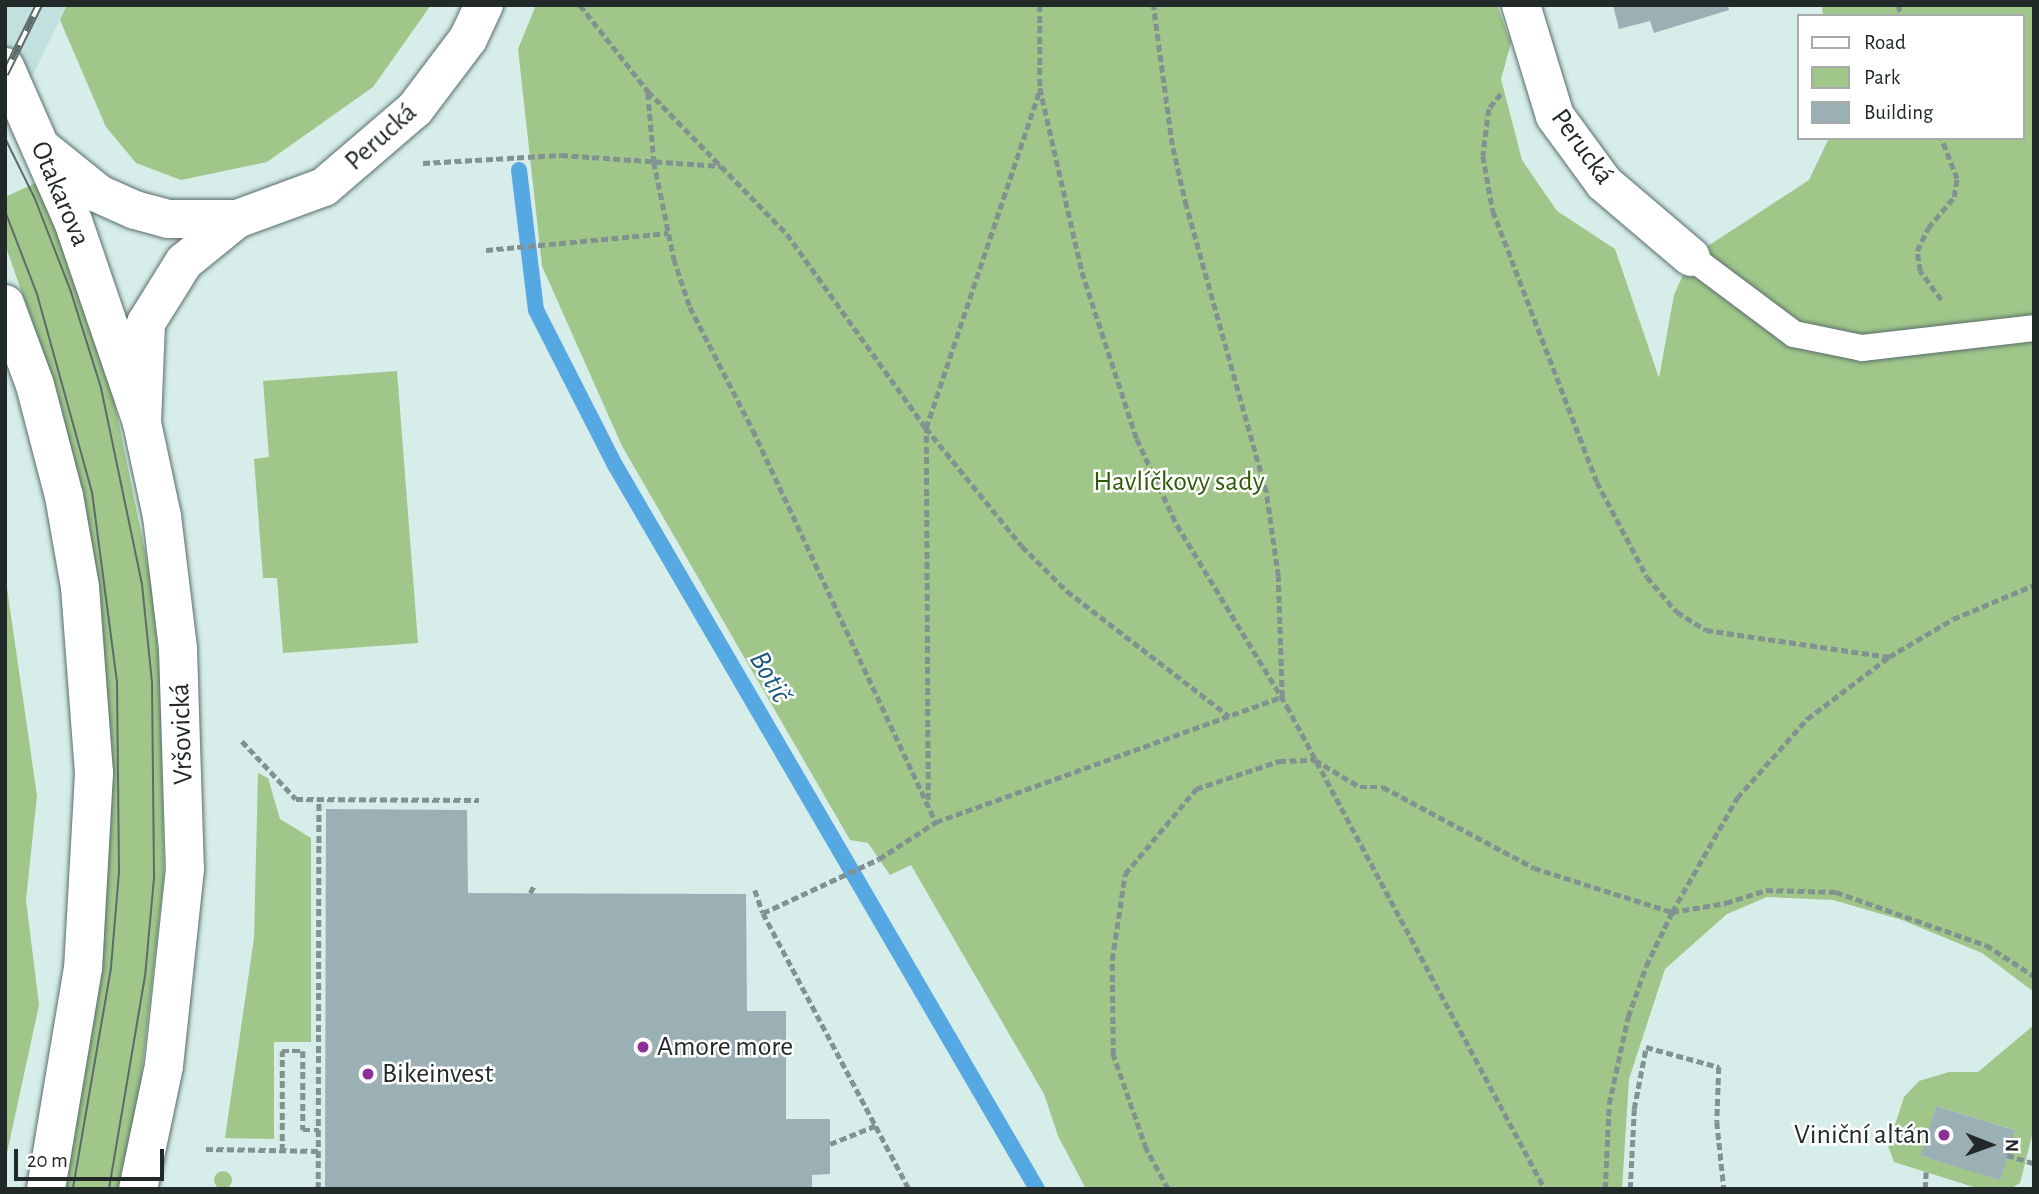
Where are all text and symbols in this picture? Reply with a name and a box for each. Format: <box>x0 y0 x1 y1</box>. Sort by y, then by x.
legend <box>1798 14 2025 140</box>
text: Road <box>1864 32 1906 53</box>
text: Park <box>1864 67 1900 88</box>
street label: Perucká <box>338 96 424 178</box>
text: Building <box>1864 102 1933 123</box>
street label: Perucká <box>1543 103 1621 191</box>
street label: Otakarova <box>23 136 97 252</box>
park label: Havlíčkovy sady <box>1093 465 1265 499</box>
water label: Botič <box>741 645 799 709</box>
street label: Vršovická <box>163 683 201 785</box>
place label: Amore more <box>657 1030 793 1064</box>
marker: Amore more <box>635 1039 651 1055</box>
place label: Bikeinvest <box>382 1057 493 1091</box>
marker: Bikeinvest <box>360 1066 376 1082</box>
north arrow <box>1955 1110 2025 1180</box>
place label: Viniční altán <box>1794 1118 1930 1152</box>
marker: Viniční altán <box>1936 1127 1952 1143</box>
scale bar <box>18 1134 168 1178</box>
text: N <box>2002 1139 2021 1152</box>
text: 20 m <box>27 1150 68 1171</box>

